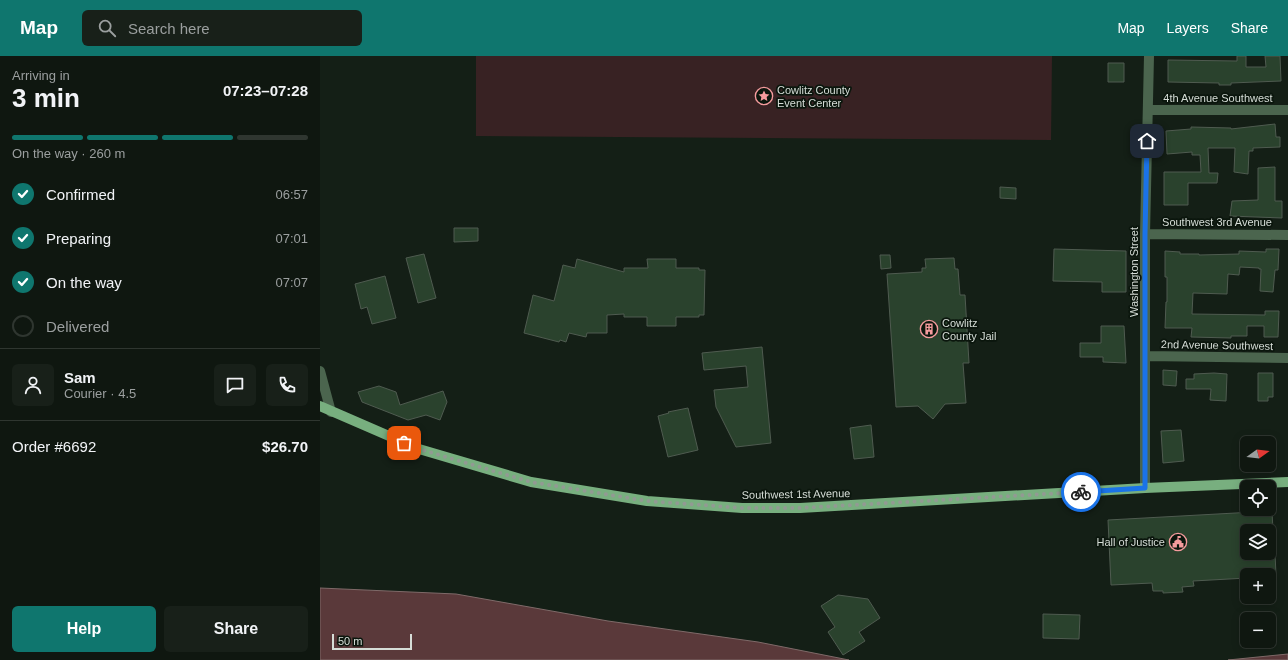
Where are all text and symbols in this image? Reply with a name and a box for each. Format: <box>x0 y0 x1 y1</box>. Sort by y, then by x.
search box <box>82 10 362 46</box>
text: Map <box>20 17 58 38</box>
icon: search <box>96 17 118 39</box>
text: Search here <box>128 20 210 37</box>
text: Map <box>1117 20 1145 36</box>
text: Layers <box>1167 20 1209 36</box>
text: Share <box>1231 20 1268 36</box>
text: Arriving in <box>12 68 70 83</box>
text: 07:23–07:28 <box>223 82 308 99</box>
text: 3 min <box>12 83 80 113</box>
place label: Cowlitz County Event Center <box>777 84 851 109</box>
place icon: Cowlitz County Event Center <box>754 86 774 106</box>
street label: 4th Avenue Southwest <box>1163 92 1273 104</box>
pin <box>1130 124 1164 158</box>
icon: home <box>1136 130 1158 152</box>
text: On the way · 260 m <box>12 146 125 161</box>
icon: check <box>12 183 34 205</box>
text: Confirmed <box>46 186 115 203</box>
text: 06:57 <box>275 187 308 202</box>
street label: Southwest 3rd Avenue <box>1162 216 1272 228</box>
icon: check <box>12 227 34 249</box>
street label: Washington Street <box>1128 227 1140 317</box>
text: Preparing <box>46 230 111 247</box>
text: 07:01 <box>275 231 308 246</box>
icon: check <box>12 271 34 293</box>
text: On the way <box>46 274 122 291</box>
text: 07:07 <box>275 275 308 290</box>
place label: Cowlitz County Jail <box>942 317 996 342</box>
text: Delivered <box>46 318 109 335</box>
building icon: Cowlitz County Jail <box>919 319 939 339</box>
street label: 2nd Avenue Southwest <box>1161 338 1273 352</box>
button: person <box>12 364 54 406</box>
button: chat <box>214 364 256 406</box>
button: phone <box>266 364 308 406</box>
text: Sam <box>64 369 96 386</box>
text: Courier · 4.5 <box>64 386 136 401</box>
pin <box>387 426 421 460</box>
icon: bag <box>393 432 415 454</box>
north arrow <box>1240 436 1276 472</box>
map controls <box>1240 436 1276 648</box>
text: Order #6692 <box>12 438 96 455</box>
text: $26.70 <box>262 438 308 455</box>
courier <box>1061 472 1101 512</box>
button: locate <box>1240 480 1276 516</box>
icon: bike <box>1070 481 1092 503</box>
street label: Southwest 1st Avenue <box>742 487 850 501</box>
button: layers <box>1240 524 1276 560</box>
public building icon: Hall of Justice <box>1168 532 1188 552</box>
place label: Hall of Justice <box>1097 536 1165 548</box>
button: + <box>1240 568 1276 604</box>
button: Help <box>12 606 156 652</box>
button: Share <box>164 606 308 652</box>
button: − <box>1240 612 1276 648</box>
scale bar <box>332 632 412 651</box>
text: 50 m <box>338 635 362 647</box>

